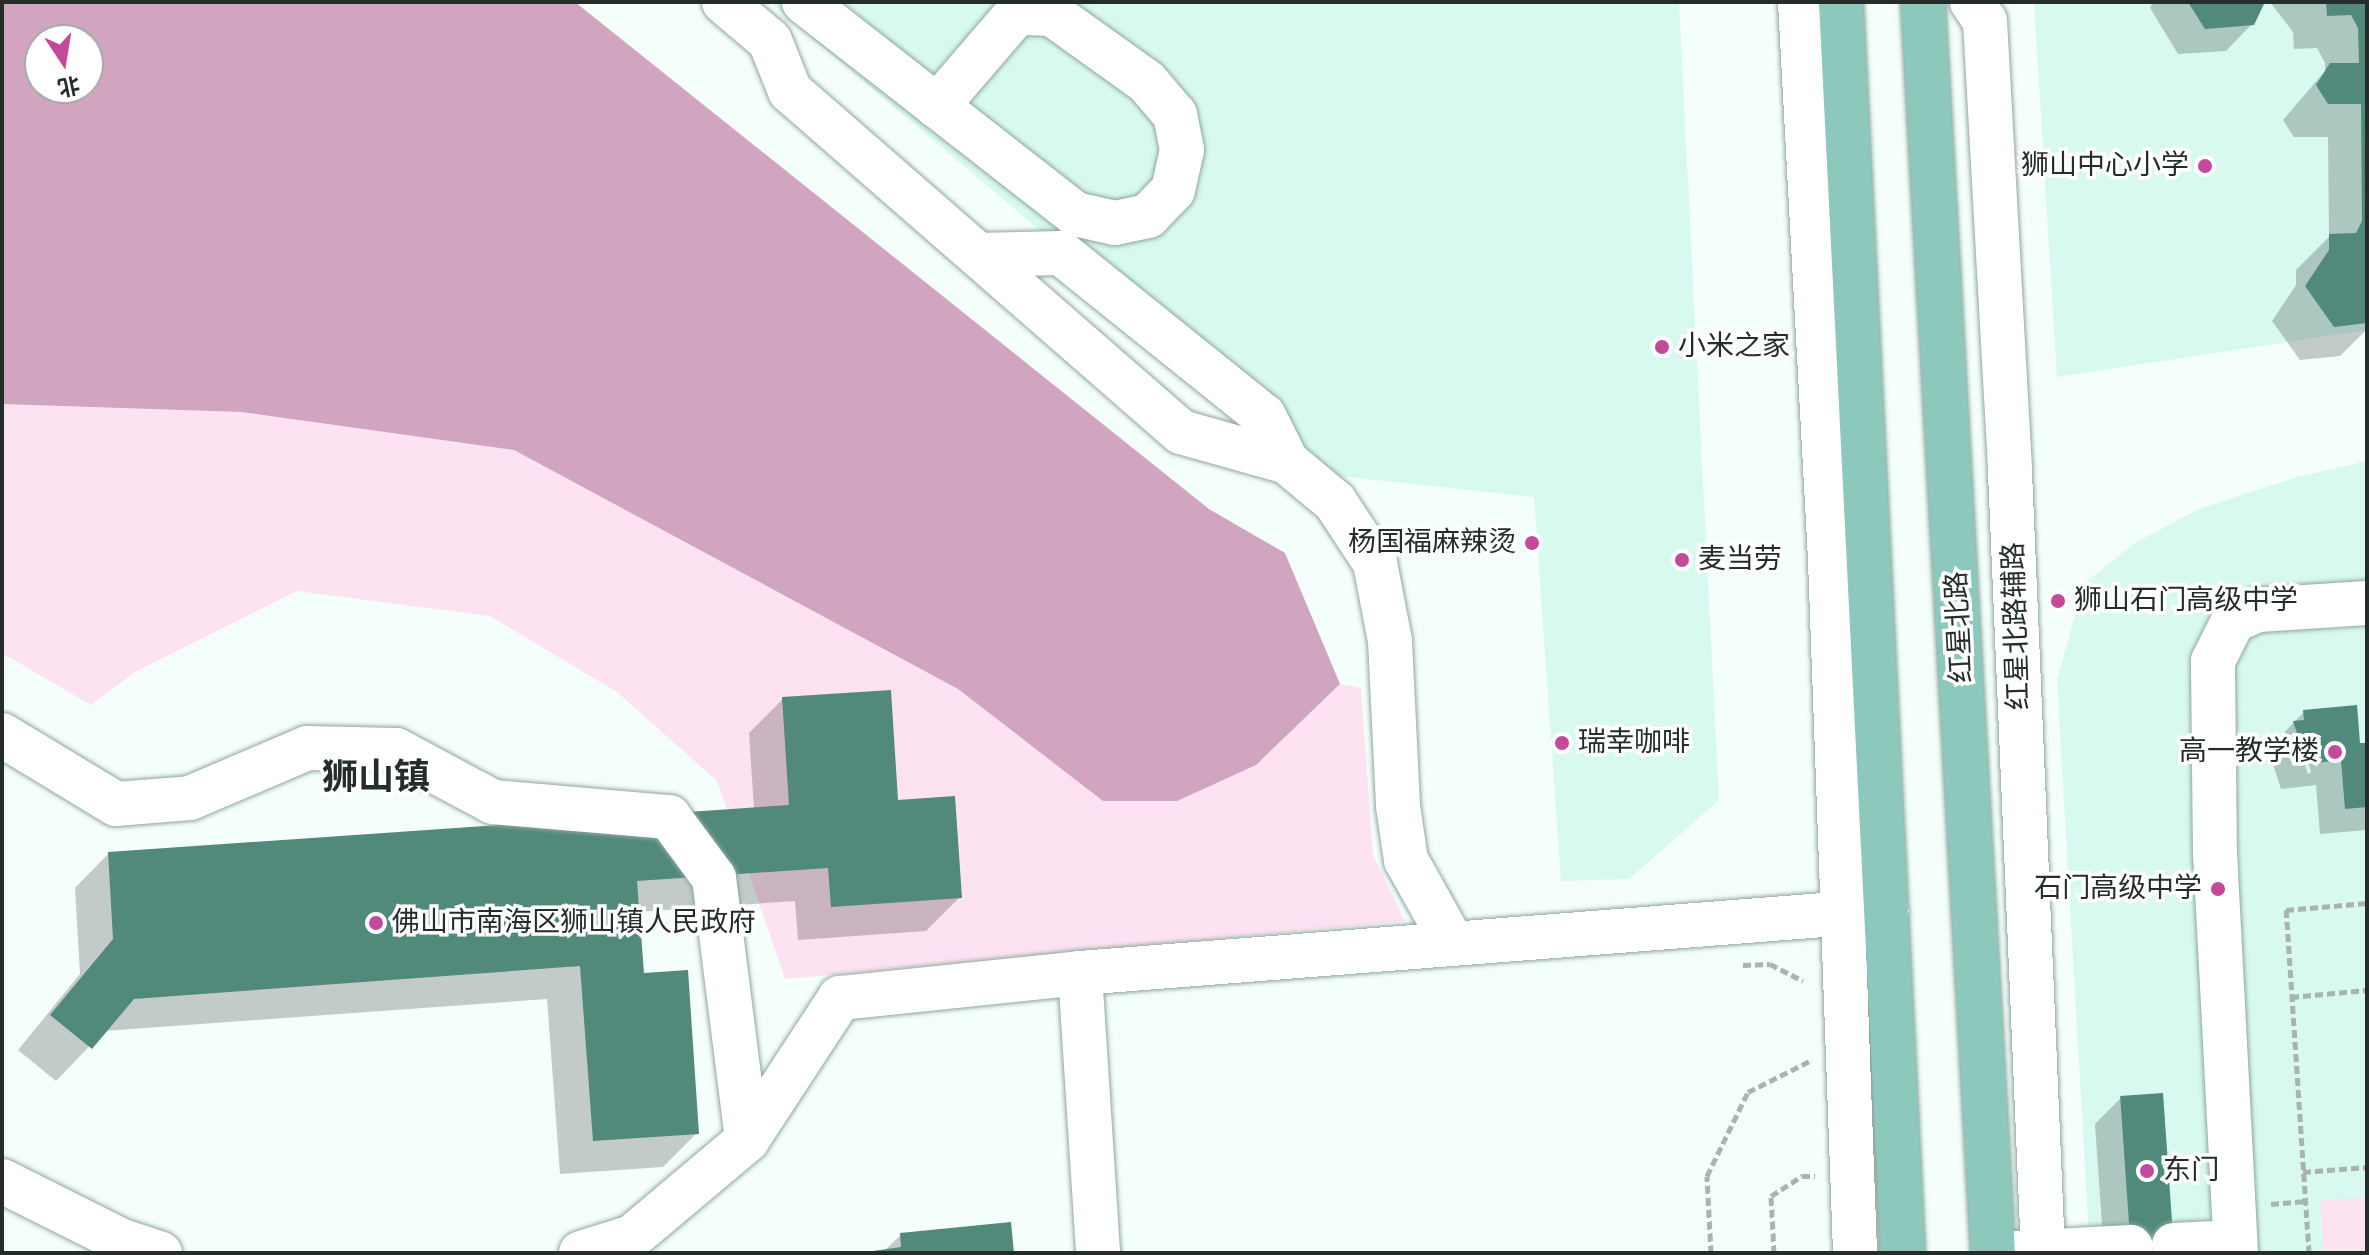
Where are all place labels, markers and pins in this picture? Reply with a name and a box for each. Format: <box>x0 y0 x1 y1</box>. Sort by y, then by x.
place label: 狮山中心小学 <box>2021 149 2189 183</box>
marker: 狮山中心小学 <box>2196 157 2214 175</box>
place label: 小米之家 <box>1678 330 1790 364</box>
marker: 小米之家 <box>1653 338 1671 356</box>
place label: 杨国福麻辣烫 <box>1348 526 1516 560</box>
marker: 杨国福麻辣烫 <box>1523 534 1541 552</box>
place label: 麦当劳 <box>1698 543 1782 577</box>
marker: 麦当劳 <box>1673 551 1691 569</box>
place label: 狮山石门高级中学 <box>2074 584 2298 618</box>
marker: 狮山石门高级中学 <box>2049 592 2067 610</box>
place label: 瑞幸咖啡 <box>1578 726 1690 760</box>
marker: 瑞幸咖啡 <box>1553 734 1571 752</box>
place label: 高一教学楼 <box>2179 735 2319 769</box>
marker: 高一教学楼 <box>2326 743 2344 761</box>
place label: 石门高级中学 <box>2034 872 2202 906</box>
marker: 石门高级中学 <box>2209 880 2227 898</box>
place label: 佛山市南海区狮山镇人民政府 <box>392 906 756 940</box>
marker: 佛山市南海区狮山镇人民政府 <box>367 914 385 932</box>
place label: 东门 <box>2163 1154 2219 1188</box>
marker: 东门 <box>2138 1162 2156 1180</box>

